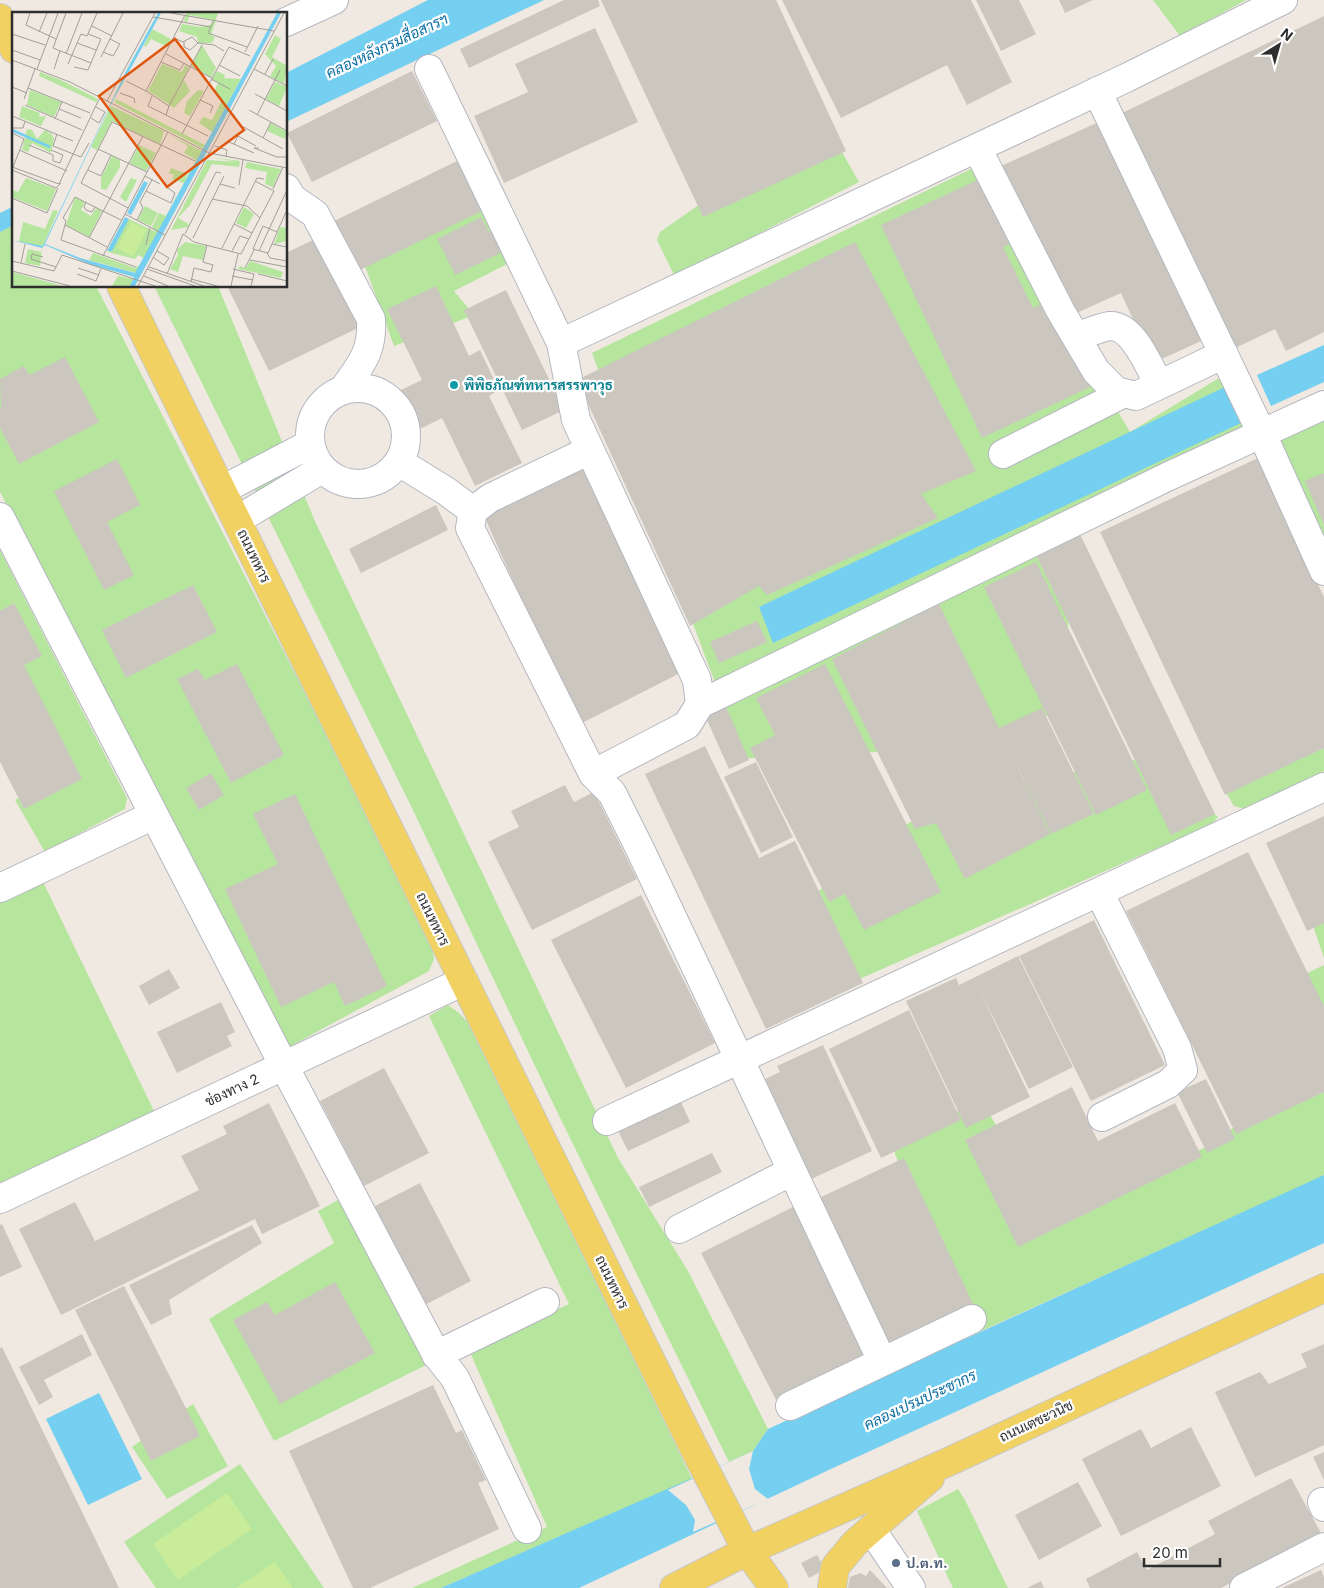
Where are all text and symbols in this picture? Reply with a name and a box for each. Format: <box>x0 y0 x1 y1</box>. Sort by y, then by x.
water label: คลองหลังกรมสื่อสารฯ <box>321 4 451 82</box>
inset map <box>12 12 288 288</box>
north arrow <box>1254 20 1304 70</box>
text: N <box>1278 24 1297 44</box>
place label: พิพิธภัณฑ์ทหารสรรพาวุธ <box>464 376 613 396</box>
marker: พิพิธภัณฑ์ทหารสรรพาวุธ <box>448 379 460 391</box>
street label: ถนนทหาร <box>234 526 275 586</box>
street label: ถนนทหาร <box>413 889 454 949</box>
street label: ช่องทาง 2 <box>202 1070 262 1109</box>
street label: ถนนทหาร <box>592 1252 633 1312</box>
water label: คลองเปรมประชากร <box>861 1365 980 1434</box>
street label: ถนนเตชะวนิช <box>996 1396 1075 1445</box>
scale bar <box>1144 1536 1220 1568</box>
text: 20 m <box>1152 1543 1188 1562</box>
place label: ป.ต.ท. <box>906 1554 948 1571</box>
marker: ป.ต.ท. <box>890 1557 902 1569</box>

